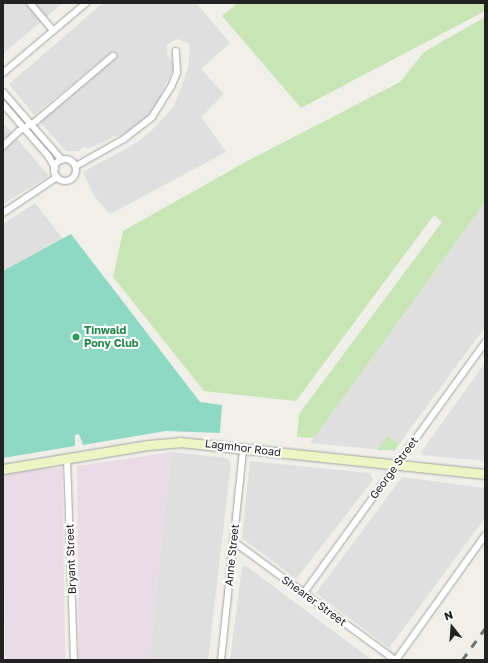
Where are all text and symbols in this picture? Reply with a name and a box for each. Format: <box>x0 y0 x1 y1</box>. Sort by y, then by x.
place label: Tinwald Pony Club <box>84 324 139 350</box>
marker: Tinwald Pony Club <box>71 332 81 342</box>
street label: George Street <box>367 434 421 502</box>
street label: Lagmhor Road <box>204 437 282 459</box>
street label: Anne Street <box>222 523 242 587</box>
street label: Bryant Street <box>63 524 79 594</box>
street label: Shearer Street <box>279 573 349 629</box>
north arrow <box>432 607 472 647</box>
text: N <box>442 608 454 622</box>

